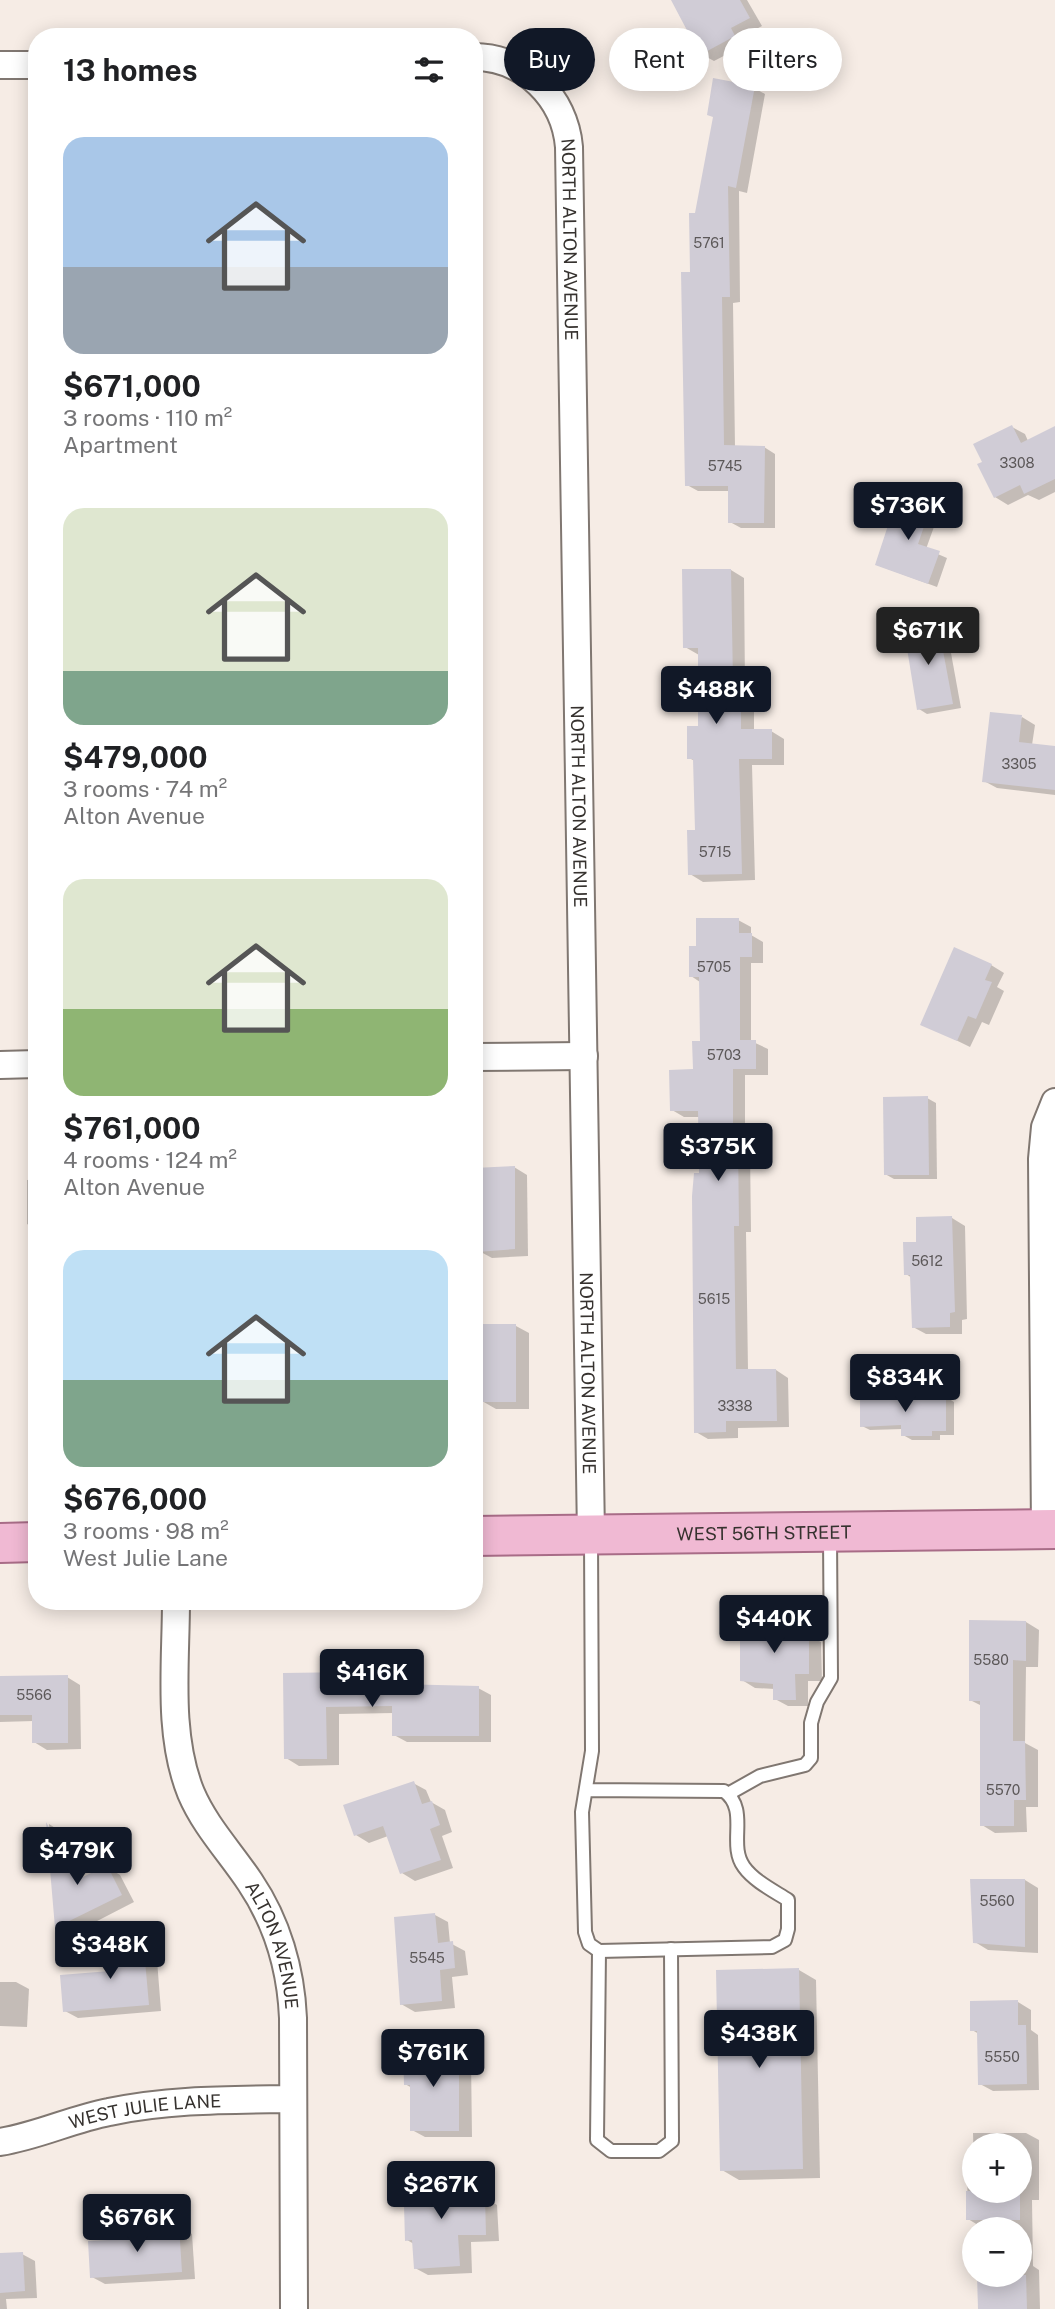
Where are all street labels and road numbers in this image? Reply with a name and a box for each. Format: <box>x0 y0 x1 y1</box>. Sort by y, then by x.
street label: NORTH ALTON AVENUE <box>558 137 583 341</box>
street label: NORTH ALTON AVENUE <box>567 705 592 908</box>
street label: NORTH ALTON AVENUE <box>576 1272 601 1475</box>
street label: WEST 56TH STREET <box>676 1521 852 1544</box>
street label: ALTON AVENUE <box>242 1877 303 2010</box>
street label: WEST JULIE LANE <box>66 2090 221 2133</box>

